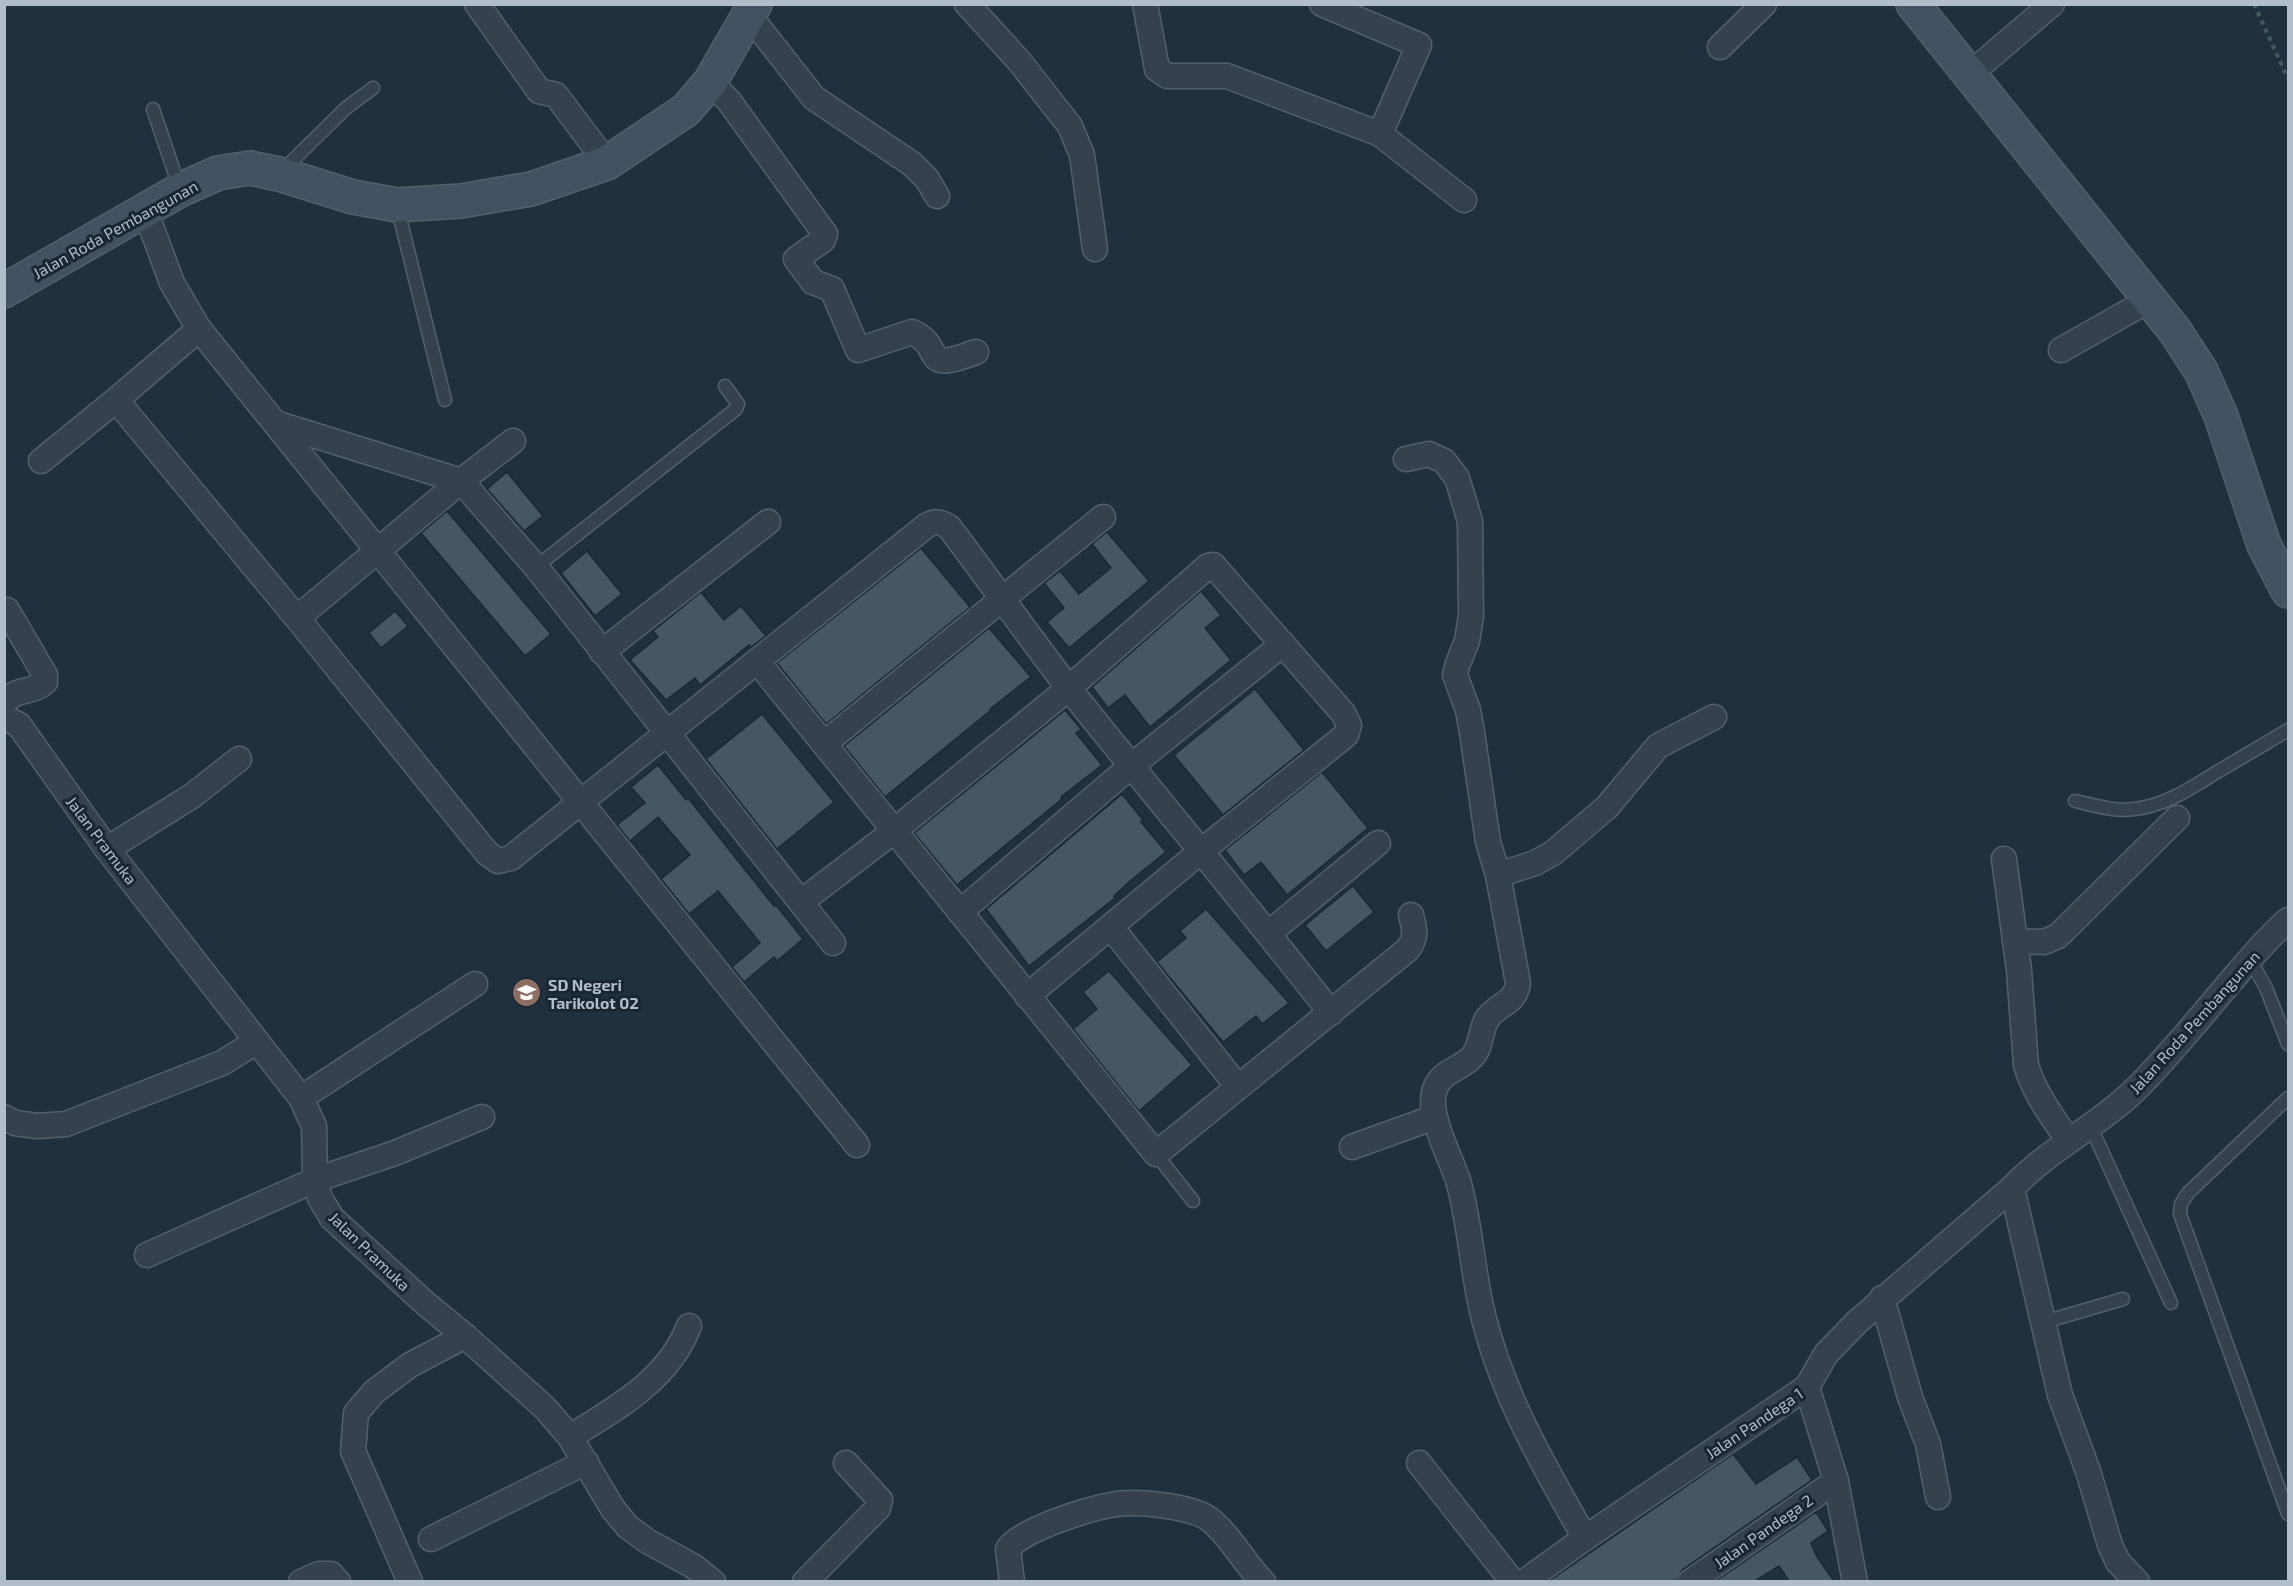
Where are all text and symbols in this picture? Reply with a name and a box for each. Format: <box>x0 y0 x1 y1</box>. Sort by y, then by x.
street label: Jalan Roda Pembangunan <box>29 176 201 282</box>
street label: Jalan Pramuka <box>63 792 141 888</box>
street label: Jalan Roda Pembangunan <box>2125 947 2263 1097</box>
place label: SD Negeri Tarikolot 02 <box>548 975 639 1012</box>
school or university icon: SD Negeri Tarikolot 02 <box>511 977 543 1009</box>
street label: Jalan Pramuka <box>326 1208 414 1294</box>
street label: Jalan Pandega 1 <box>1702 1383 1806 1463</box>
street label: Jalan Pandega 2 <box>1710 1490 1816 1572</box>

